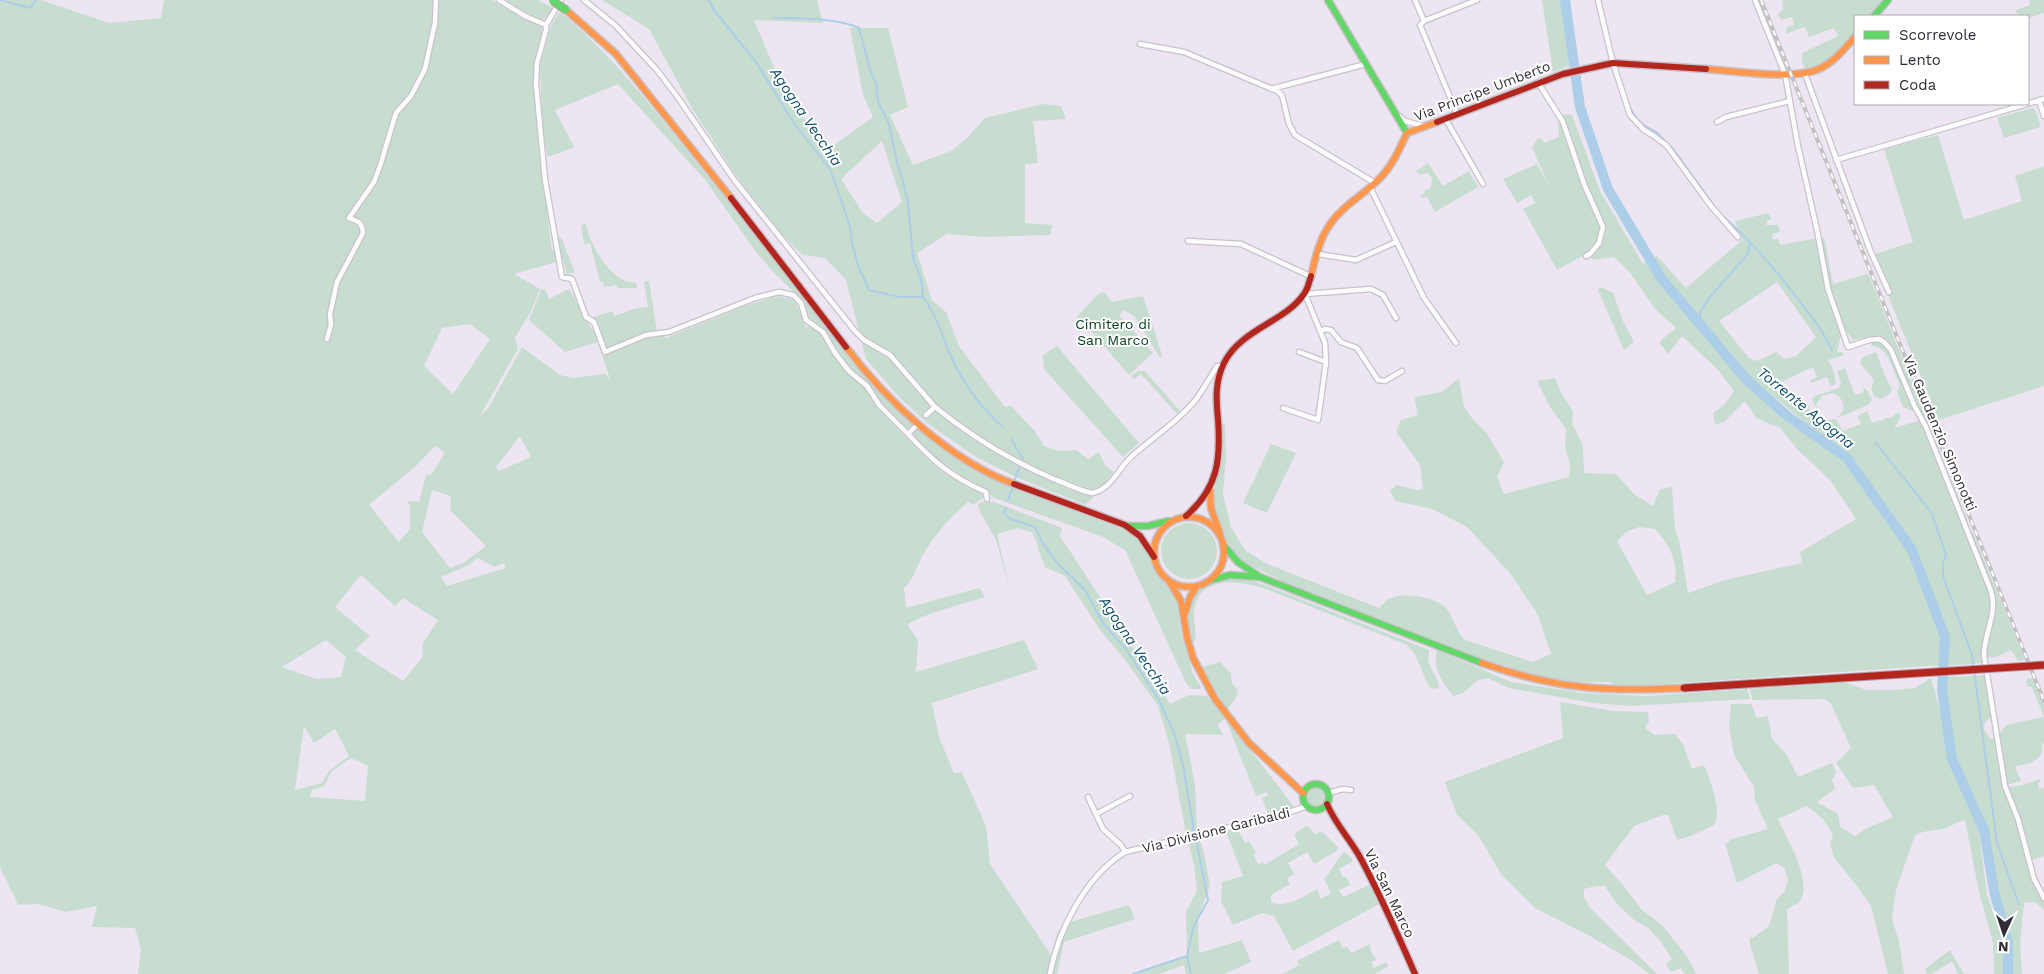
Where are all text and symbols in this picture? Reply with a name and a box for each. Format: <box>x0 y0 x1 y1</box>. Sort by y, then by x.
legend <box>1854 15 2029 105</box>
text: Scorrevole <box>1899 26 1977 44</box>
text: Lento <box>1899 51 1941 69</box>
street label: Via Principe Umberto <box>1412 58 1552 124</box>
water label: Agogna Vecchia <box>766 63 846 170</box>
text: Coda <box>1899 76 1937 94</box>
park label: Cimitero di San Marco <box>1075 316 1151 348</box>
street label: Via Gaudenzio Simonotti <box>1900 353 1980 513</box>
water label: Torrente Agogna <box>1754 363 1858 453</box>
water label: Agogna Vecchia <box>1095 592 1175 699</box>
street label: Via Divisione Garibaldi <box>1140 804 1292 856</box>
street label: Via San Marco <box>1362 846 1418 940</box>
north arrow <box>1979 909 2029 959</box>
text: N <box>1998 939 2009 955</box>

